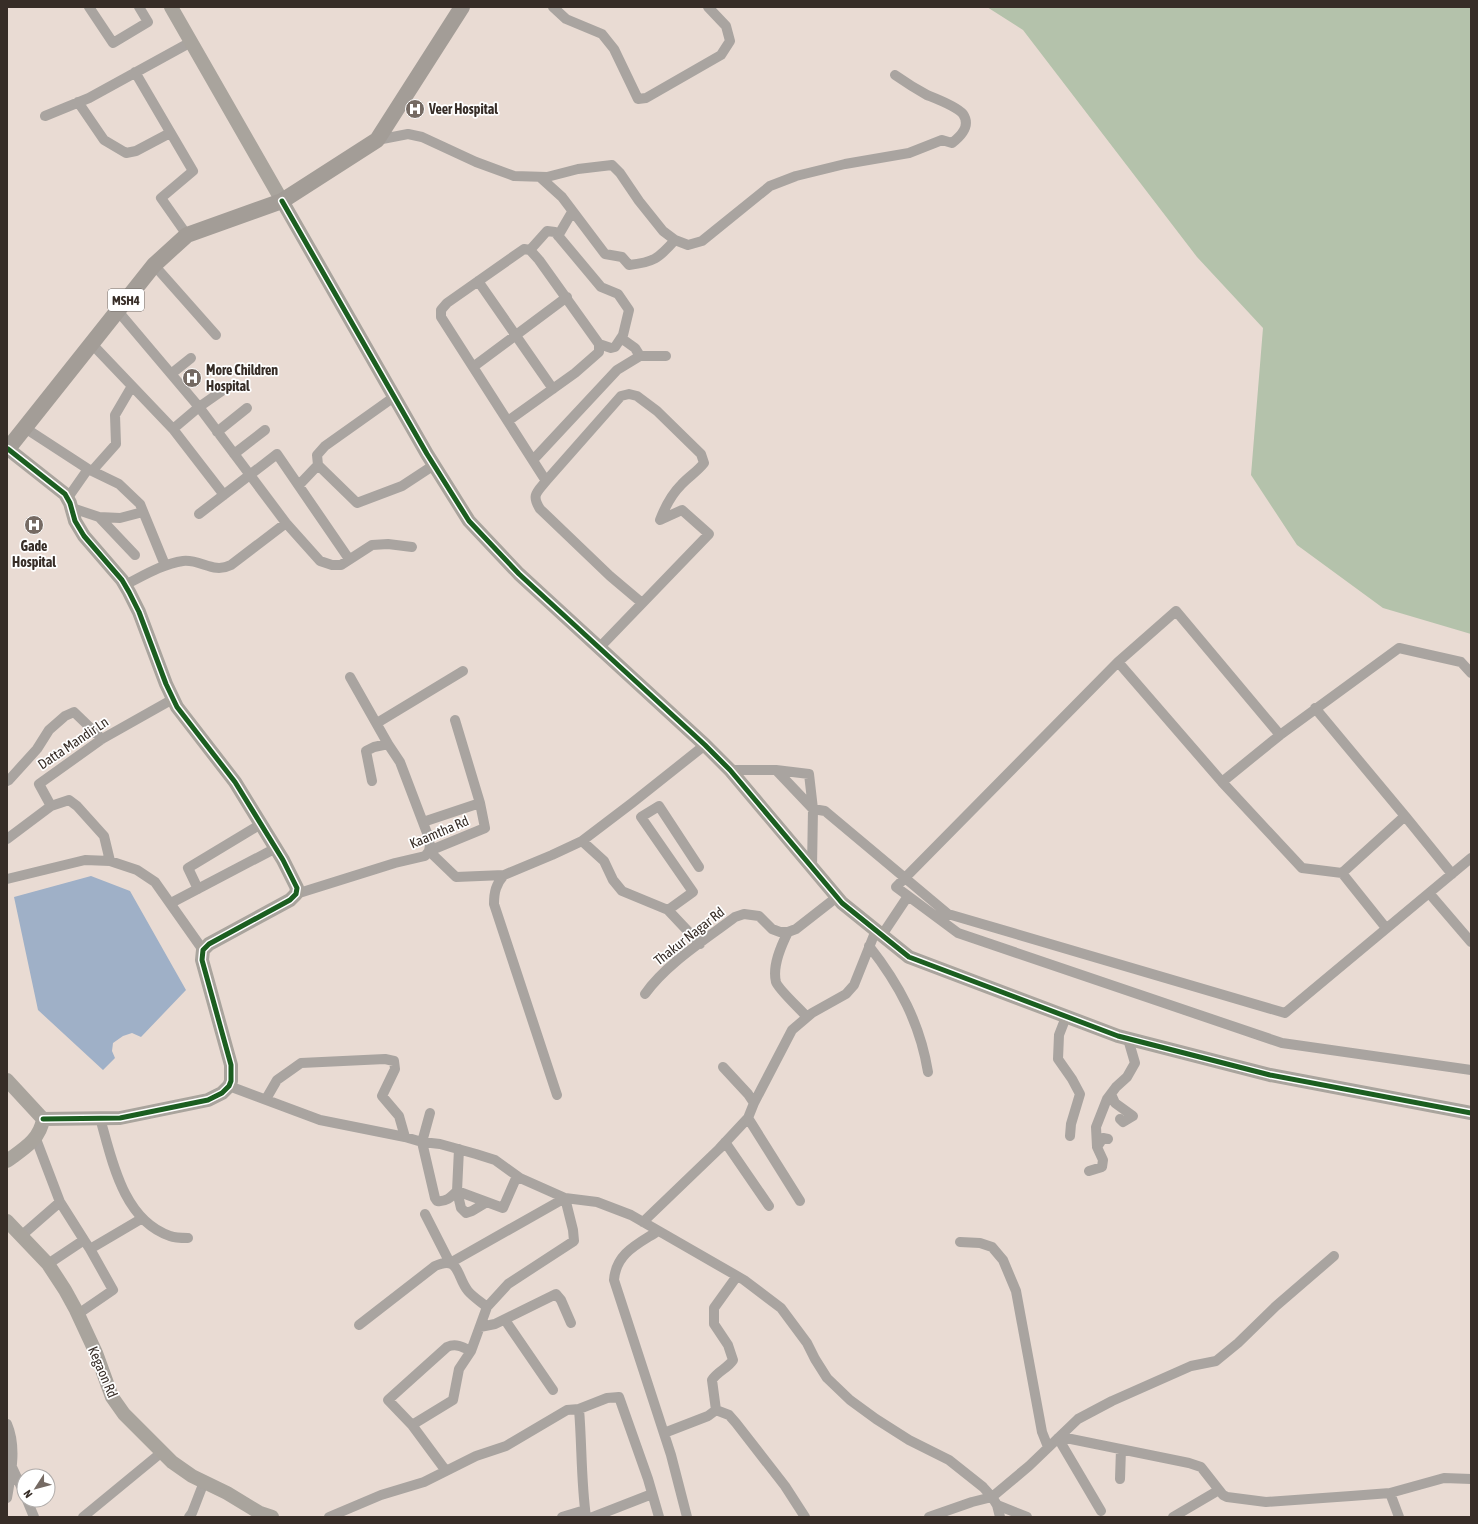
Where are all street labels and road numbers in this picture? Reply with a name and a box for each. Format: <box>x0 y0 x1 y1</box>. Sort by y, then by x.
road number: MSH4 <box>108 289 144 311</box>
street label: Datta Mandir Ln <box>35 714 111 772</box>
street label: Kaamtha Rd <box>407 812 471 852</box>
street label: Thakur Nagar Rd <box>651 904 727 968</box>
street label: Kegaon Rd <box>85 1344 121 1400</box>

